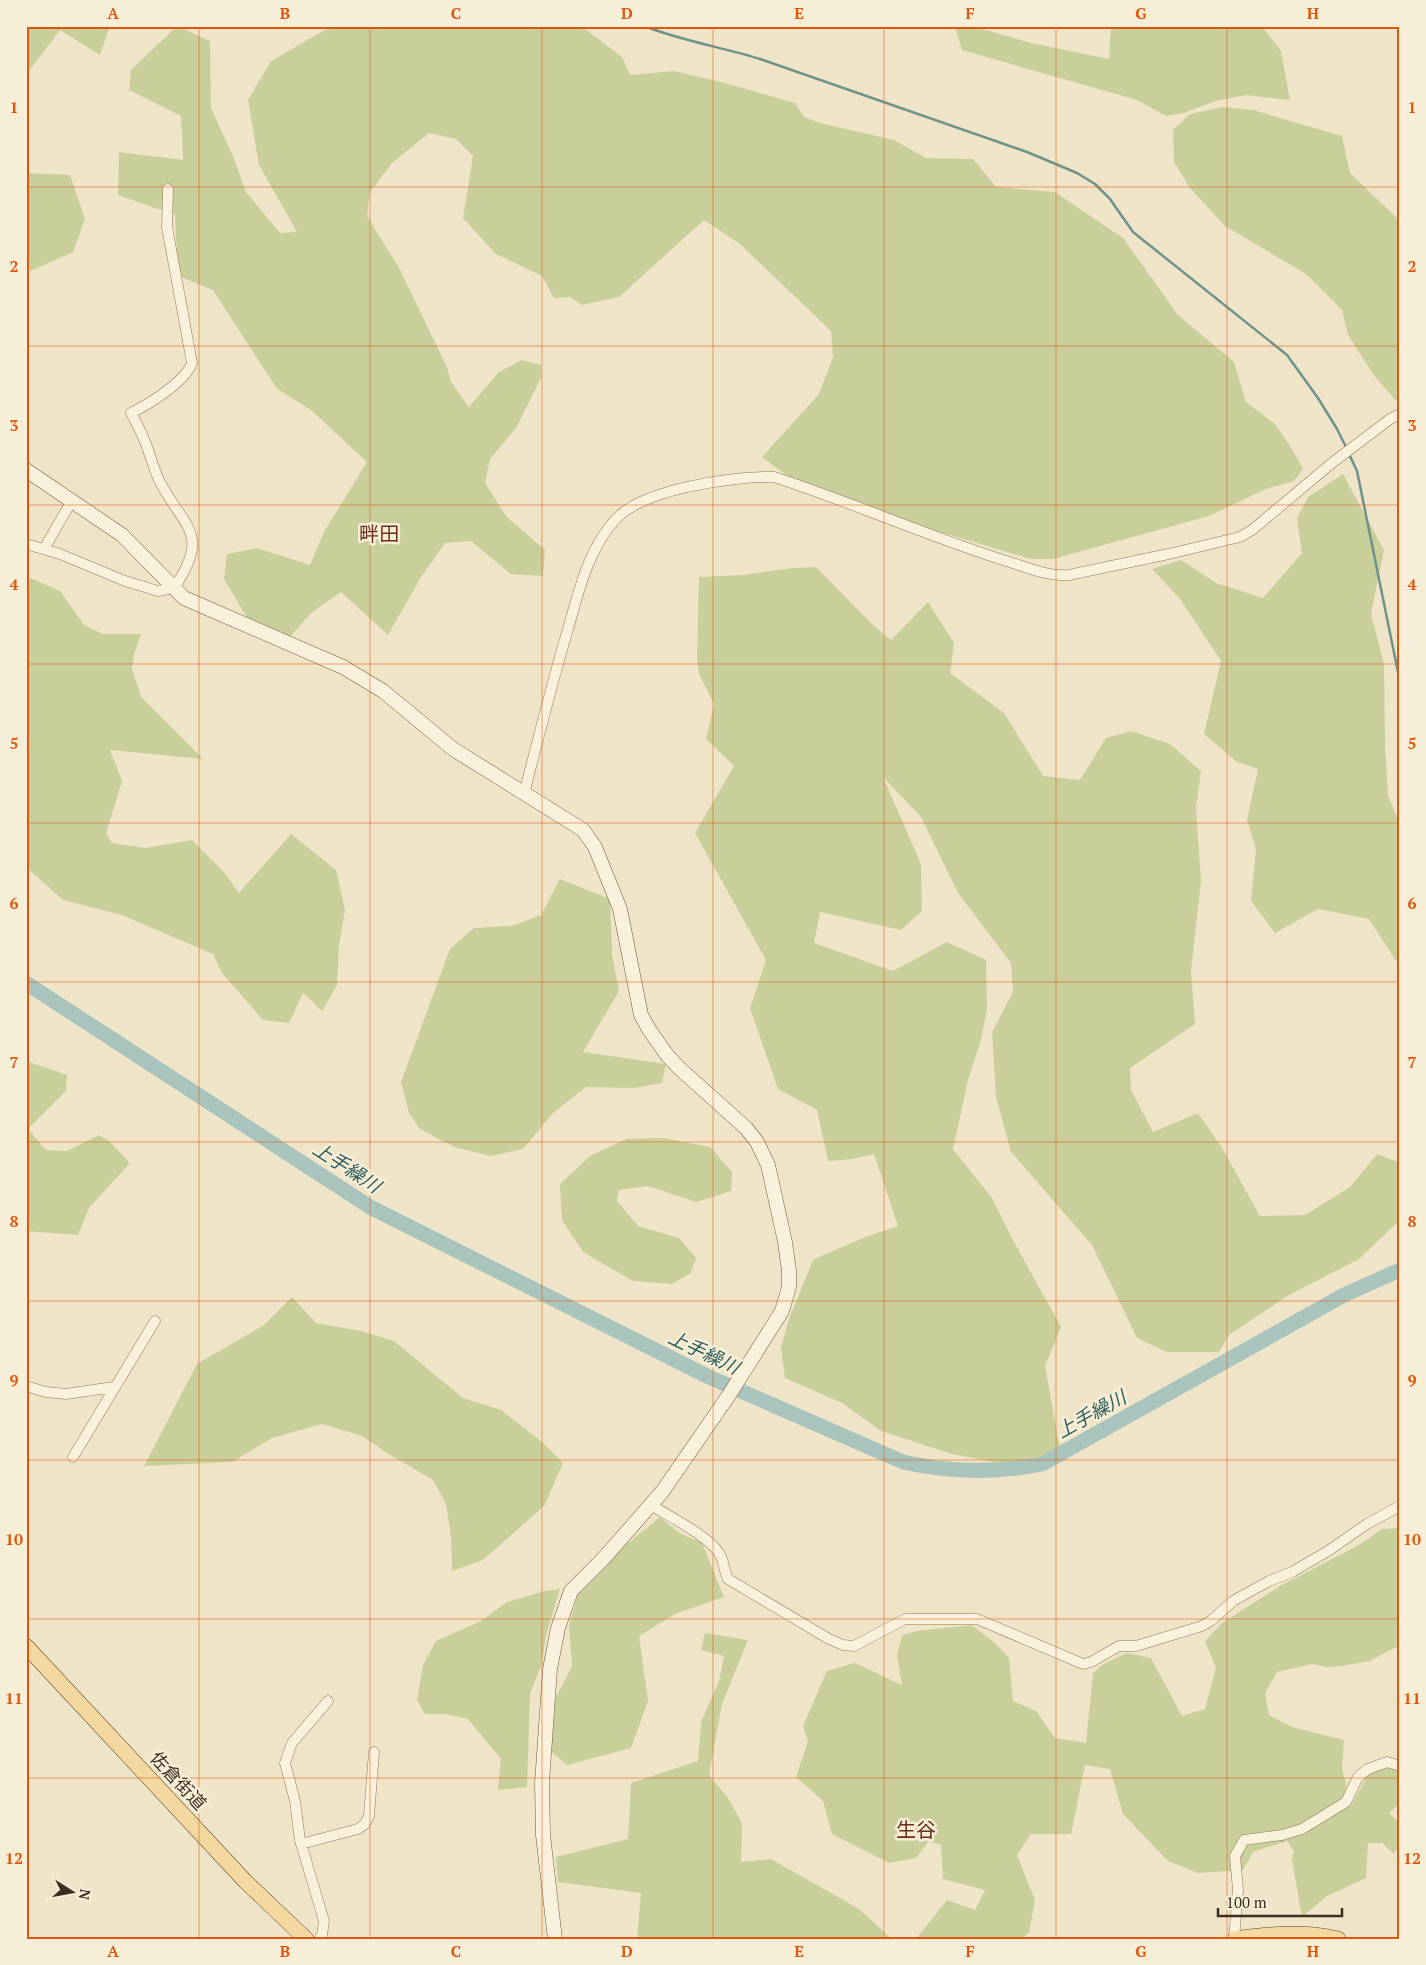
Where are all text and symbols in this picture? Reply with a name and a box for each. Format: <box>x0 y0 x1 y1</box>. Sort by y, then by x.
text: A <box>107 2 119 24</box>
text: B <box>280 2 290 24</box>
text: C <box>451 2 461 24</box>
text: D <box>621 2 633 24</box>
text: E <box>794 2 804 24</box>
text: F <box>965 2 975 24</box>
text: G <box>1135 2 1147 24</box>
text: H <box>1307 2 1319 24</box>
text: 1 <box>9 96 19 118</box>
text: 1 <box>1407 96 1417 118</box>
text: 2 <box>9 255 19 277</box>
text: 2 <box>1407 255 1417 277</box>
text: 3 <box>9 414 19 436</box>
text: 3 <box>1407 414 1417 436</box>
district label: 畔田 <box>359 520 399 547</box>
text: 4 <box>9 573 19 595</box>
text: 4 <box>1407 573 1417 595</box>
text: 5 <box>9 732 19 754</box>
text: 5 <box>1407 732 1417 754</box>
text: 6 <box>9 892 19 914</box>
text: 6 <box>1407 892 1417 914</box>
text: 7 <box>9 1051 19 1073</box>
text: 7 <box>1407 1051 1417 1073</box>
water label: 上手繰川 <box>309 1135 388 1199</box>
text: 8 <box>9 1210 19 1232</box>
text: 8 <box>1407 1210 1417 1232</box>
water label: 上手繰川 <box>665 1324 746 1380</box>
text: 9 <box>9 1369 19 1391</box>
text: 9 <box>1407 1369 1417 1391</box>
water label: 上手繰川 <box>1051 1383 1132 1443</box>
text: 10 <box>5 1528 23 1550</box>
text: 10 <box>1403 1528 1421 1550</box>
text: 11 <box>5 1687 23 1709</box>
text: 11 <box>1403 1687 1421 1709</box>
street label: 佐倉街道 <box>145 1746 212 1815</box>
district label: 生谷 <box>896 1816 936 1843</box>
text: 12 <box>5 1847 23 1869</box>
text: 12 <box>1403 1847 1421 1869</box>
north arrow <box>48 1868 98 1918</box>
scale bar <box>1218 1885 1342 1917</box>
text: N <box>75 1888 96 1902</box>
text: 100 m <box>1226 1892 1267 1912</box>
text: A <box>107 1940 119 1962</box>
text: B <box>280 1940 290 1962</box>
text: C <box>451 1940 461 1962</box>
text: D <box>621 1940 633 1962</box>
text: E <box>794 1940 804 1962</box>
text: F <box>965 1940 975 1962</box>
text: G <box>1135 1940 1147 1962</box>
text: H <box>1307 1940 1319 1962</box>

